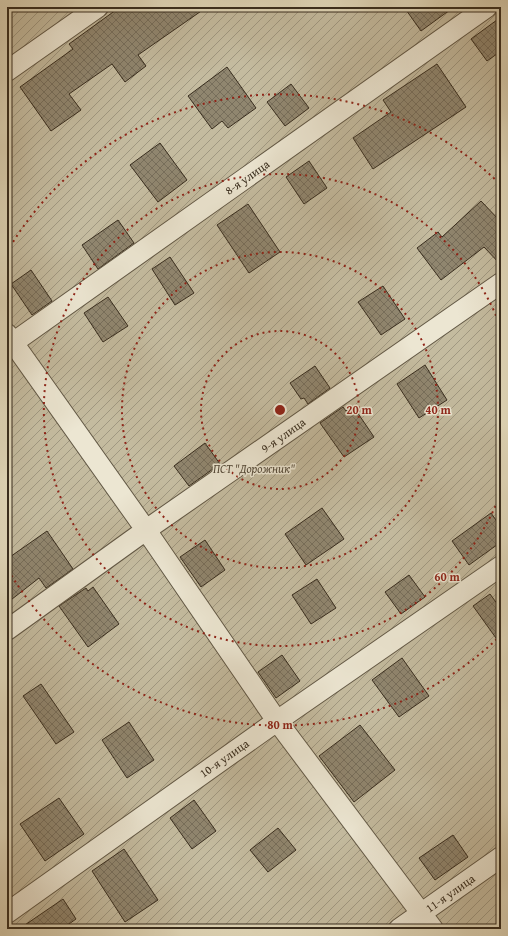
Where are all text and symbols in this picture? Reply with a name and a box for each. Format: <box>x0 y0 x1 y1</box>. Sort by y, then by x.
street label: 8-я улица <box>221 155 273 199</box>
text: 20 m <box>346 401 372 418</box>
text: 40 m <box>425 401 451 418</box>
centre of rings <box>273 403 287 417</box>
street label: 9-я улица <box>257 413 309 457</box>
park label: ПСТ "Дорожник" <box>213 460 295 477</box>
text: 60 m <box>434 568 460 585</box>
text: 80 m <box>267 716 293 733</box>
street label: 10-я улица <box>196 735 252 781</box>
street label: 11-я улица <box>422 870 478 916</box>

